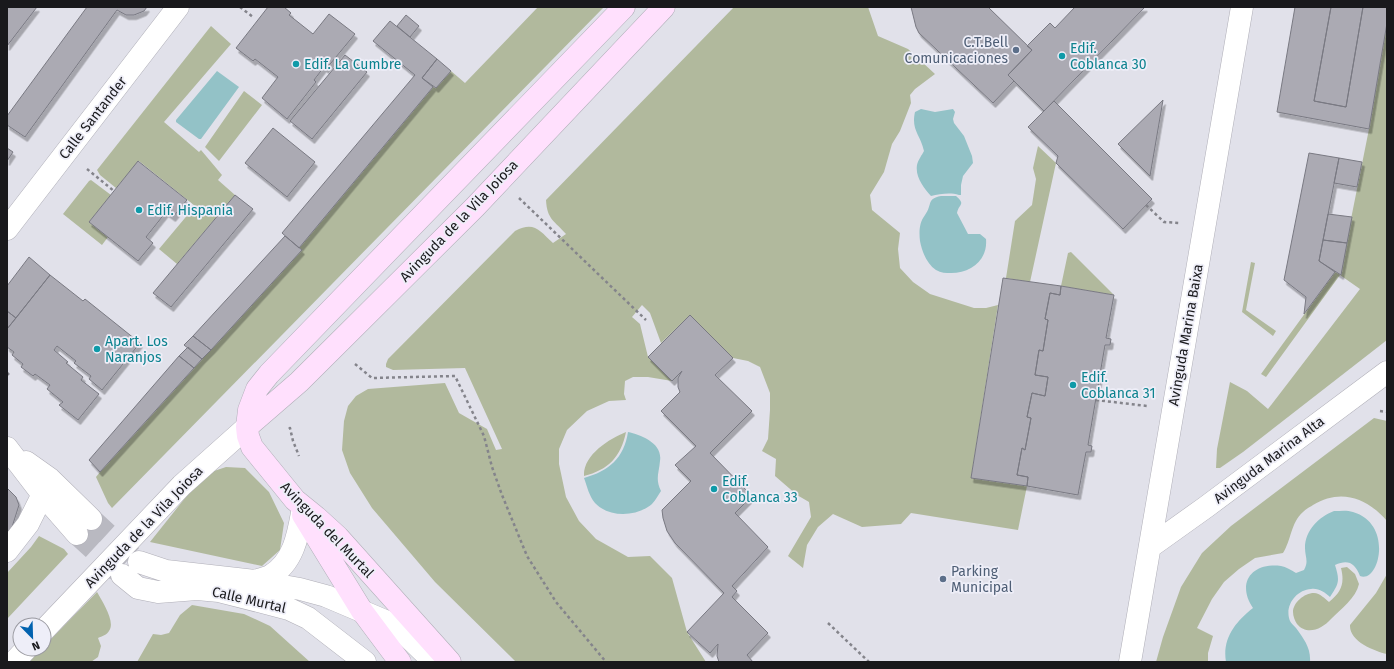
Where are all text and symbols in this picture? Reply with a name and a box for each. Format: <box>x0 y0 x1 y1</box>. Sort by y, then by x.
place label: C.T.Bell Comunicaciones <box>905 34 1008 67</box>
place label: Edif. Coblanca 30 <box>1070 40 1147 73</box>
marker: C.T.Bell Comunicaciones <box>1011 45 1021 55</box>
marker: Edif. Coblanca 30 <box>1057 51 1067 61</box>
place label: Edif. La Cumbre <box>304 56 401 73</box>
marker: Edif. La Cumbre <box>291 59 301 69</box>
street label: Calle Santander <box>55 73 131 163</box>
street label: Avinguda de la Vila Joiosa <box>396 157 522 285</box>
place label: Edif. Hispania <box>147 202 233 219</box>
marker: Edif. Hispania <box>134 205 144 215</box>
street label: Avinguda Marina Baixa <box>1165 263 1207 407</box>
place label: Apart. Los Naranjos <box>105 333 168 366</box>
marker: Apart. Los Naranjos <box>92 344 102 354</box>
place label: Edif. Coblanca 31 <box>1081 369 1155 402</box>
marker: Edif. Coblanca 31 <box>1068 380 1078 390</box>
street label: Avinguda Marina Alta <box>1210 413 1328 507</box>
street label: Avinguda de la Vila Joiosa <box>81 463 207 591</box>
place label: Edif. Coblanca 33 <box>722 473 798 506</box>
street label: Avinguda del Murtal <box>277 478 377 582</box>
marker: Edif. Coblanca 33 <box>709 484 719 494</box>
place label: Parking Municipal <box>951 563 1013 596</box>
marker: Parking Municipal <box>938 574 948 584</box>
street label: Calle Murtal <box>210 583 288 617</box>
north arrow <box>12 617 52 657</box>
text: N <box>30 638 42 653</box>

